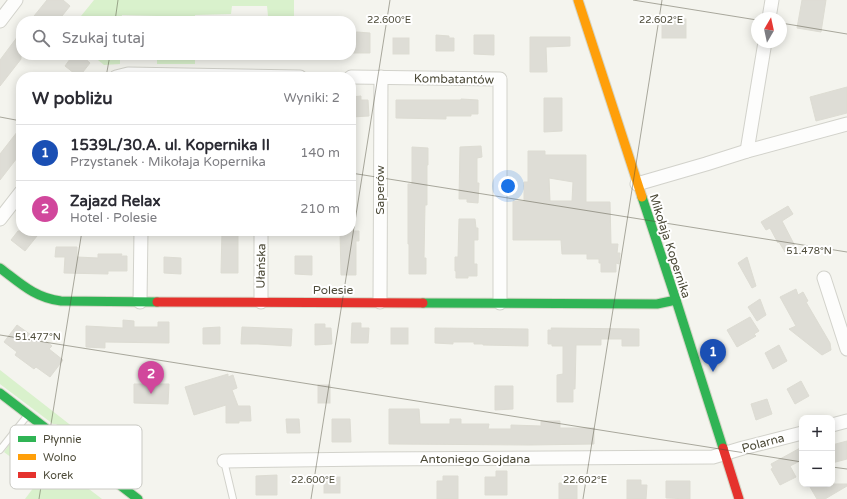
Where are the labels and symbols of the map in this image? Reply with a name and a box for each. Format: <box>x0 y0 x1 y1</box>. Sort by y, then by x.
north arrow <box>751 12 787 48</box>
text: 22.600°E <box>367 14 411 26</box>
text: 22.602°E <box>639 14 683 26</box>
street label: Kombatantów <box>414 71 495 87</box>
street label: Saperów <box>373 165 387 215</box>
your location <box>498 176 518 196</box>
street label: Mikołaja Kopernika <box>647 192 693 300</box>
street label: Ułańska <box>254 243 268 289</box>
text: 51.478°N <box>786 245 832 257</box>
street label: Polesie <box>313 283 353 297</box>
text: 51.477°N <box>15 331 61 343</box>
pin: 1 <box>700 339 726 372</box>
pin: 2 <box>138 361 164 394</box>
legend <box>10 425 142 489</box>
street label: Polarna <box>740 431 786 455</box>
text: Płynnie <box>43 433 82 446</box>
text: Wolno <box>43 451 77 464</box>
street label: Antoniego Gojdana <box>420 452 530 466</box>
text: Korek <box>43 469 73 482</box>
text: 22.600°E <box>291 474 335 486</box>
text: 22.602°E <box>563 474 607 486</box>

